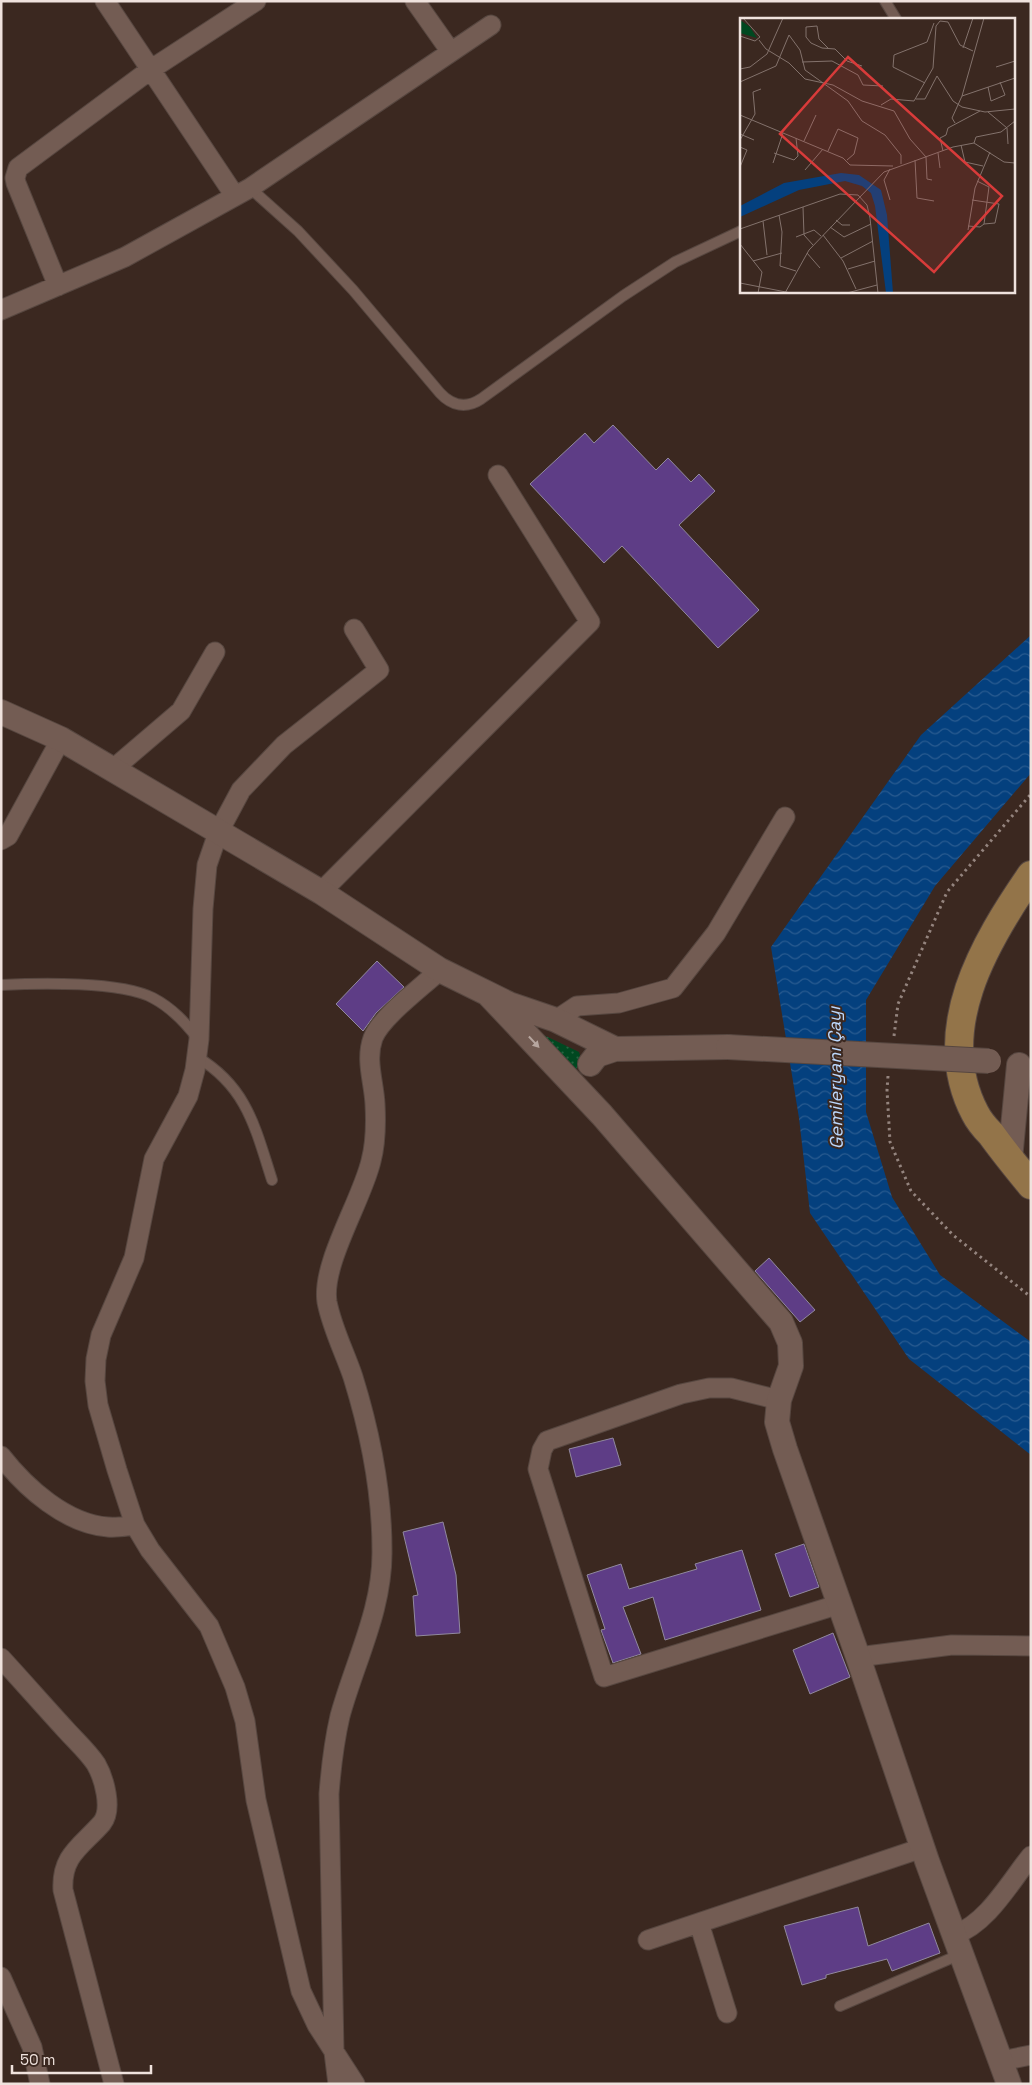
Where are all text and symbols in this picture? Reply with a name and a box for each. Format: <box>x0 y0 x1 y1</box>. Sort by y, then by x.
inset map <box>740 18 1014 292</box>
water label: Gemileryanı Çayı <box>822 1005 848 1150</box>
one-way arrow <box>528 1035 540 1047</box>
scale bar <box>12 2042 151 2074</box>
text: 50 m <box>20 2050 55 2069</box>

